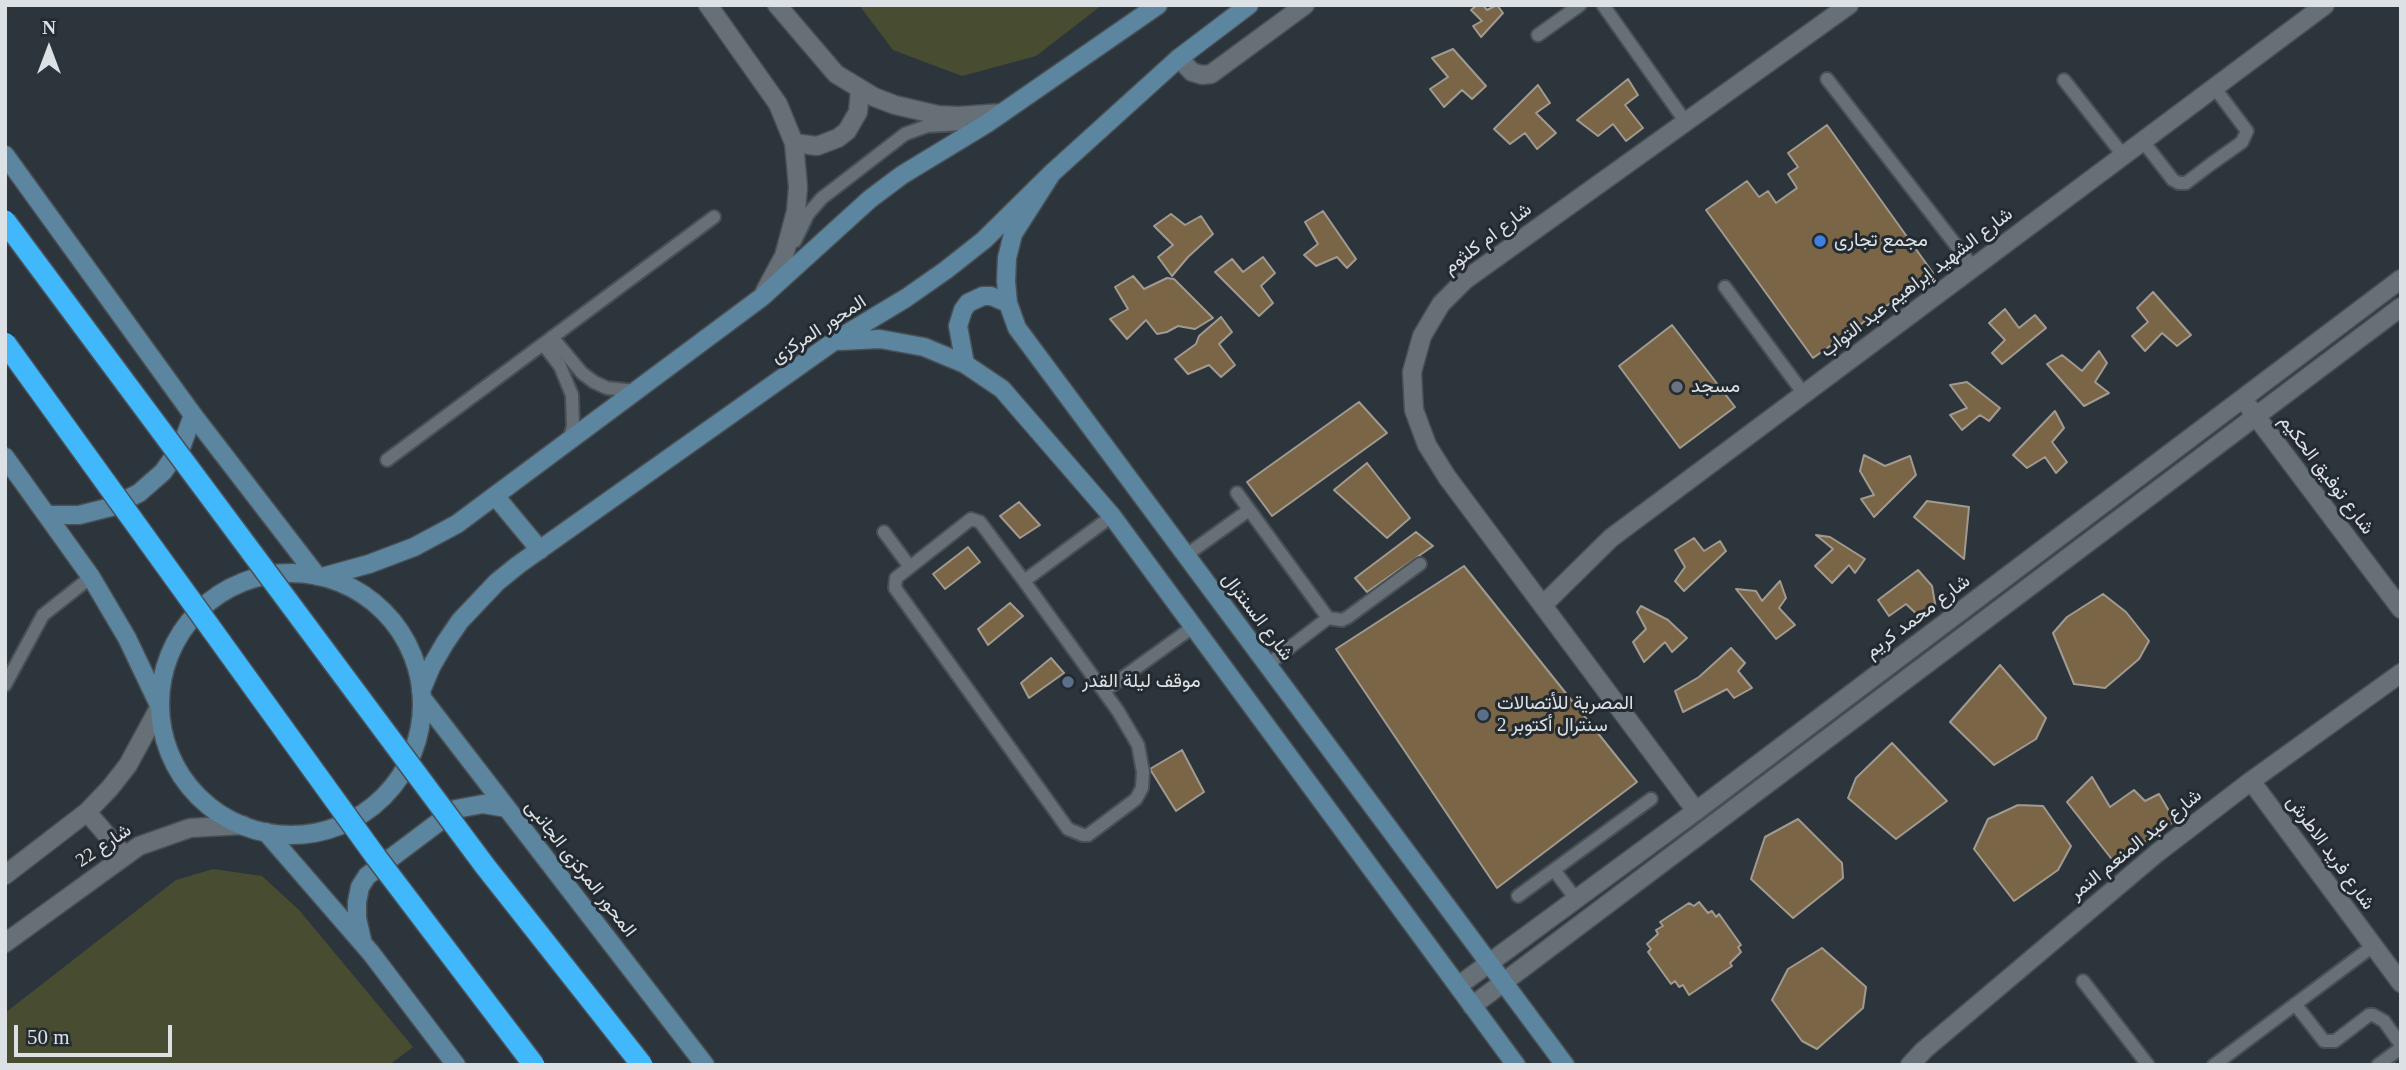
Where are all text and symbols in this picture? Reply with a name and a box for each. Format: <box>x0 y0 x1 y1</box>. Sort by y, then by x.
north arrow <box>14 14 84 84</box>
text: N <box>42 17 56 38</box>
street label: شارع ام كلثوم <box>1439 198 1537 280</box>
street label: شارع الشهيد إبراهيم عبد التواب <box>1816 203 2018 363</box>
place label: مجمع تجارى <box>1834 230 1928 252</box>
marker: مجمع تجارى <box>1812 233 1828 249</box>
street label: المحور المركزى <box>767 291 871 369</box>
place label: مسجد <box>1691 376 1740 398</box>
marker: مسجد <box>1669 379 1685 395</box>
street label: شارع توفيق الحكيم <box>2274 411 2378 539</box>
street label: شارع السنترال <box>1216 568 1298 666</box>
street label: شارع محمد كريم <box>1861 570 1975 664</box>
place label: موقف ليلة القدر <box>1082 671 1201 693</box>
marker: موقف ليلة القدر <box>1060 674 1076 690</box>
place label: المصرية للأتصالات سنترال أكتوبر 2 <box>1497 693 1633 737</box>
marker: المصرية للأتصالات سنترال أكتوبر 2 <box>1475 707 1491 723</box>
street label: شارع عبد المنعم النمر <box>2065 785 2207 905</box>
street label: شارع فريد الاطرش <box>2281 791 2379 915</box>
street label: المحور المركزى الجانبى <box>519 796 641 942</box>
street label: شارع 22 <box>72 819 136 873</box>
scale bar <box>18 1010 175 1054</box>
text: 50 m <box>27 1025 70 1049</box>

